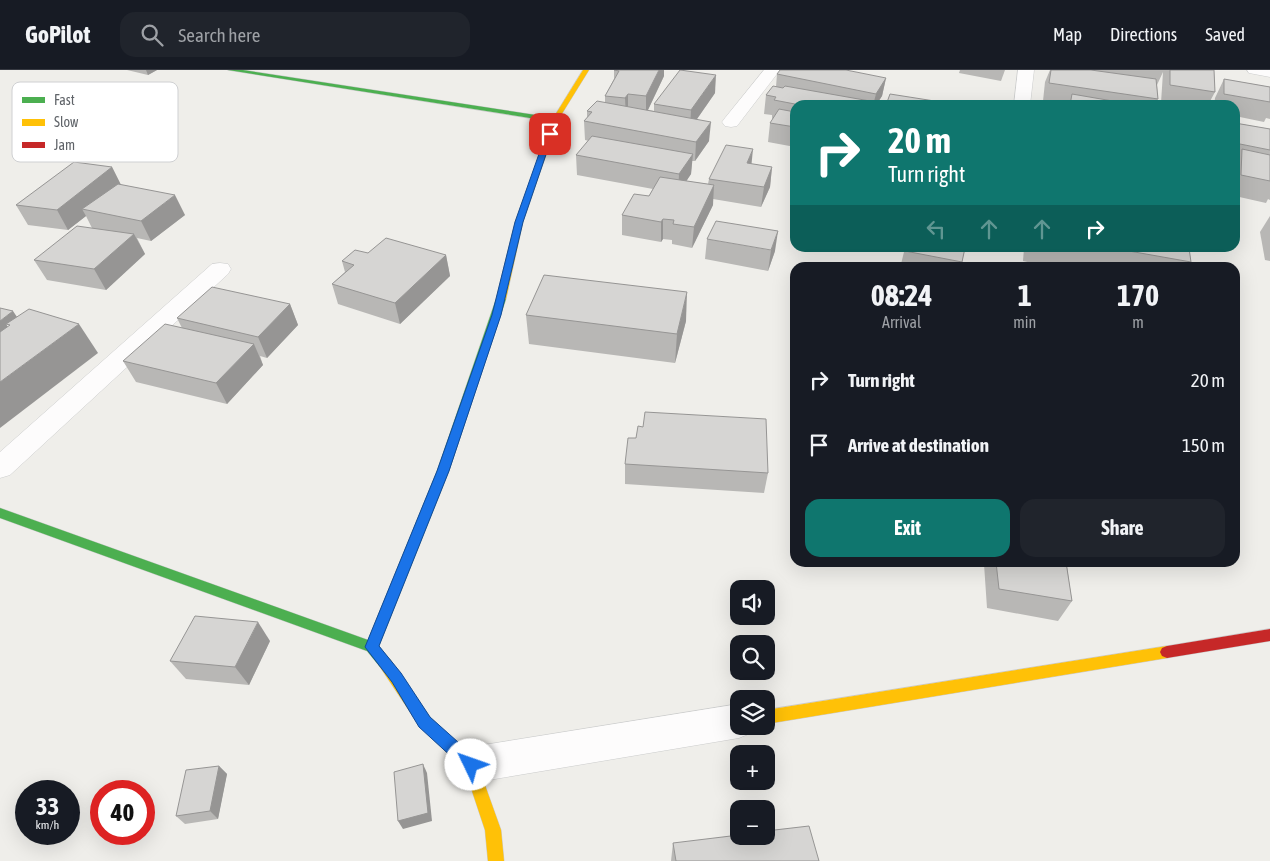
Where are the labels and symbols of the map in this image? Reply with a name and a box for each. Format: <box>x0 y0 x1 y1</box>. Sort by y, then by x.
legend <box>12 82 178 162</box>
text: Fast <box>54 92 75 108</box>
pin <box>529 113 571 155</box>
text: Slow <box>54 114 79 130</box>
text: Jam <box>54 137 75 153</box>
position arrow <box>444 738 496 790</box>
speed limit sign: 40 <box>90 780 155 845</box>

